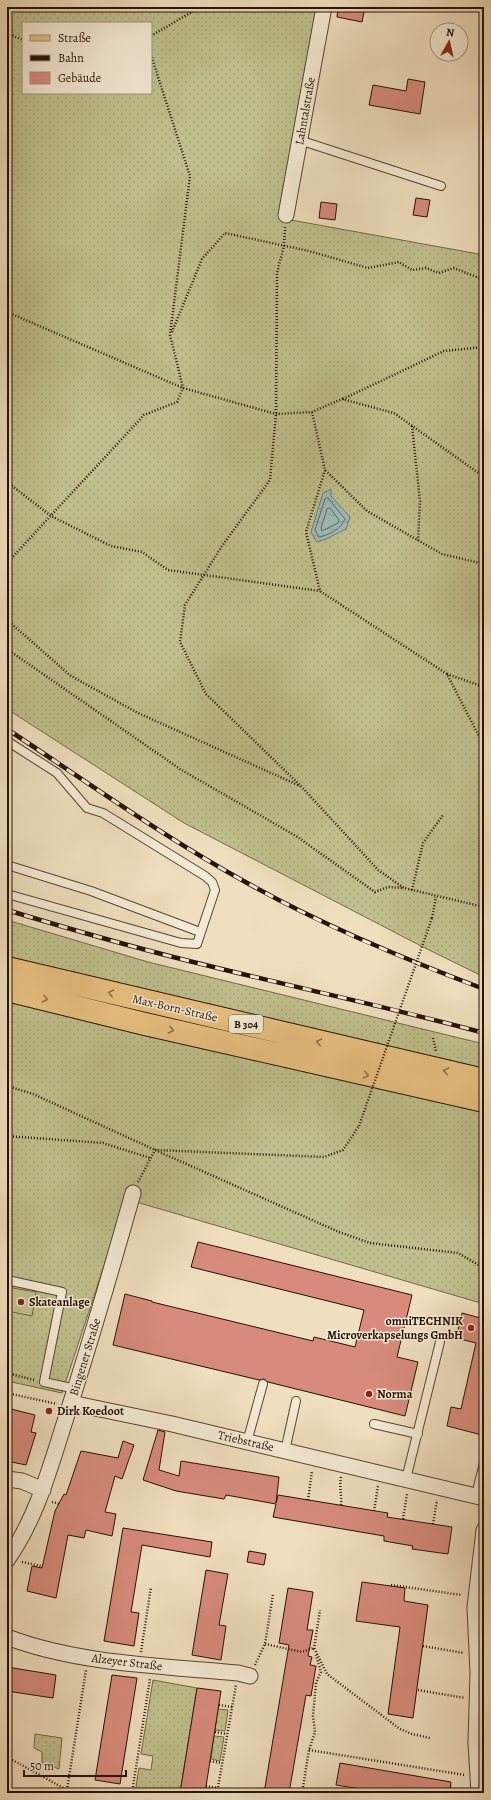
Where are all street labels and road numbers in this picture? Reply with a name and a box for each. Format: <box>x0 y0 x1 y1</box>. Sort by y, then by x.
street label: Lahntalstraße <box>291 76 319 146</box>
street label: Max-Born-Straße <box>131 990 219 1026</box>
road number: B 304 <box>229 1015 263 1033</box>
street label: Bingener Straße <box>66 1316 104 1398</box>
street label: Triebstraße <box>216 1427 276 1455</box>
street label: Alzeyer Straße <box>90 1650 163 1674</box>

